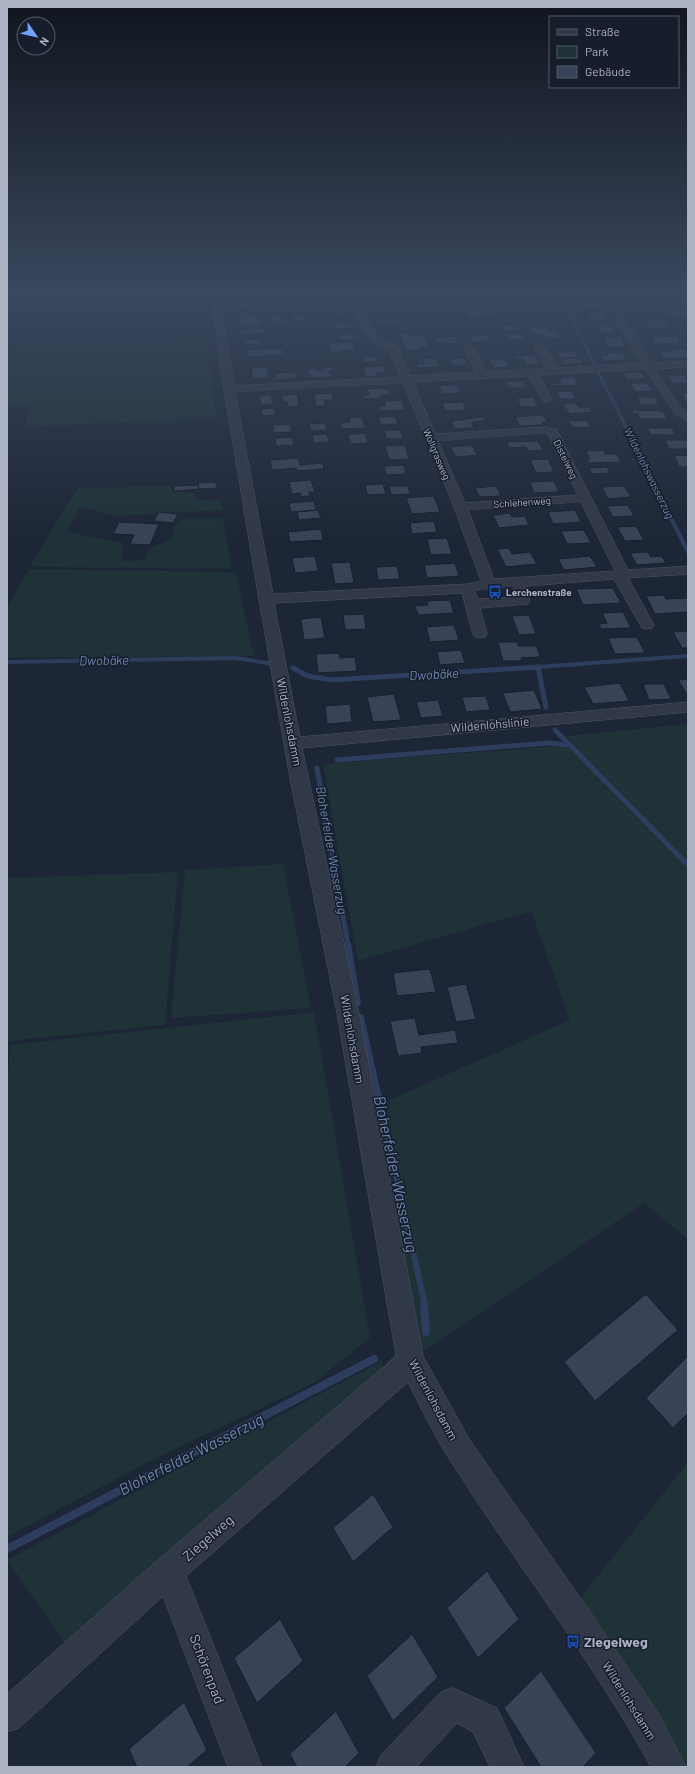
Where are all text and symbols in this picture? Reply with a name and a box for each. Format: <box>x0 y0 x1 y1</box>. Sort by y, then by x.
north arrow <box>16 16 56 56</box>
legend <box>549 16 679 88</box>
text: Straße <box>585 24 620 38</box>
text: N <box>37 35 52 49</box>
text: Park <box>585 44 609 58</box>
text: Gebäude <box>585 64 631 78</box>
water label: Wildenlohswasserzug <box>622 425 677 521</box>
street label: Wollgrasweg <box>421 427 453 481</box>
street label: Distelweg <box>551 437 581 481</box>
street label: Schlehenweg <box>493 494 551 510</box>
bus stop icon: Lerchenstraße <box>487 584 503 600</box>
place label: Lerchenstraße <box>506 586 572 598</box>
water label: Dwobäke <box>79 652 129 668</box>
water label: Dwobäke <box>409 665 459 683</box>
street label: Wildenlohsdamm <box>275 676 305 767</box>
street label: Wildenlohslinie <box>450 714 530 734</box>
water label: Bloherfelder Wasserzug <box>313 785 351 916</box>
street label: Wildenlohsdamm <box>338 993 368 1084</box>
water label: Bloherfelder Wasserzug <box>371 1094 422 1254</box>
street label: Wildenlohsdamm <box>407 1357 461 1443</box>
water label: Bloherfelder Wasserzug <box>115 1409 266 1498</box>
street label: Ziegelweg <box>179 1511 237 1564</box>
street label: Schörenpad <box>186 1632 228 1706</box>
place label: Ziegelweg <box>584 1633 648 1650</box>
bus stop icon: Ziegelweg <box>565 1634 581 1650</box>
street label: Wildenlohsdamm <box>600 1659 660 1742</box>

